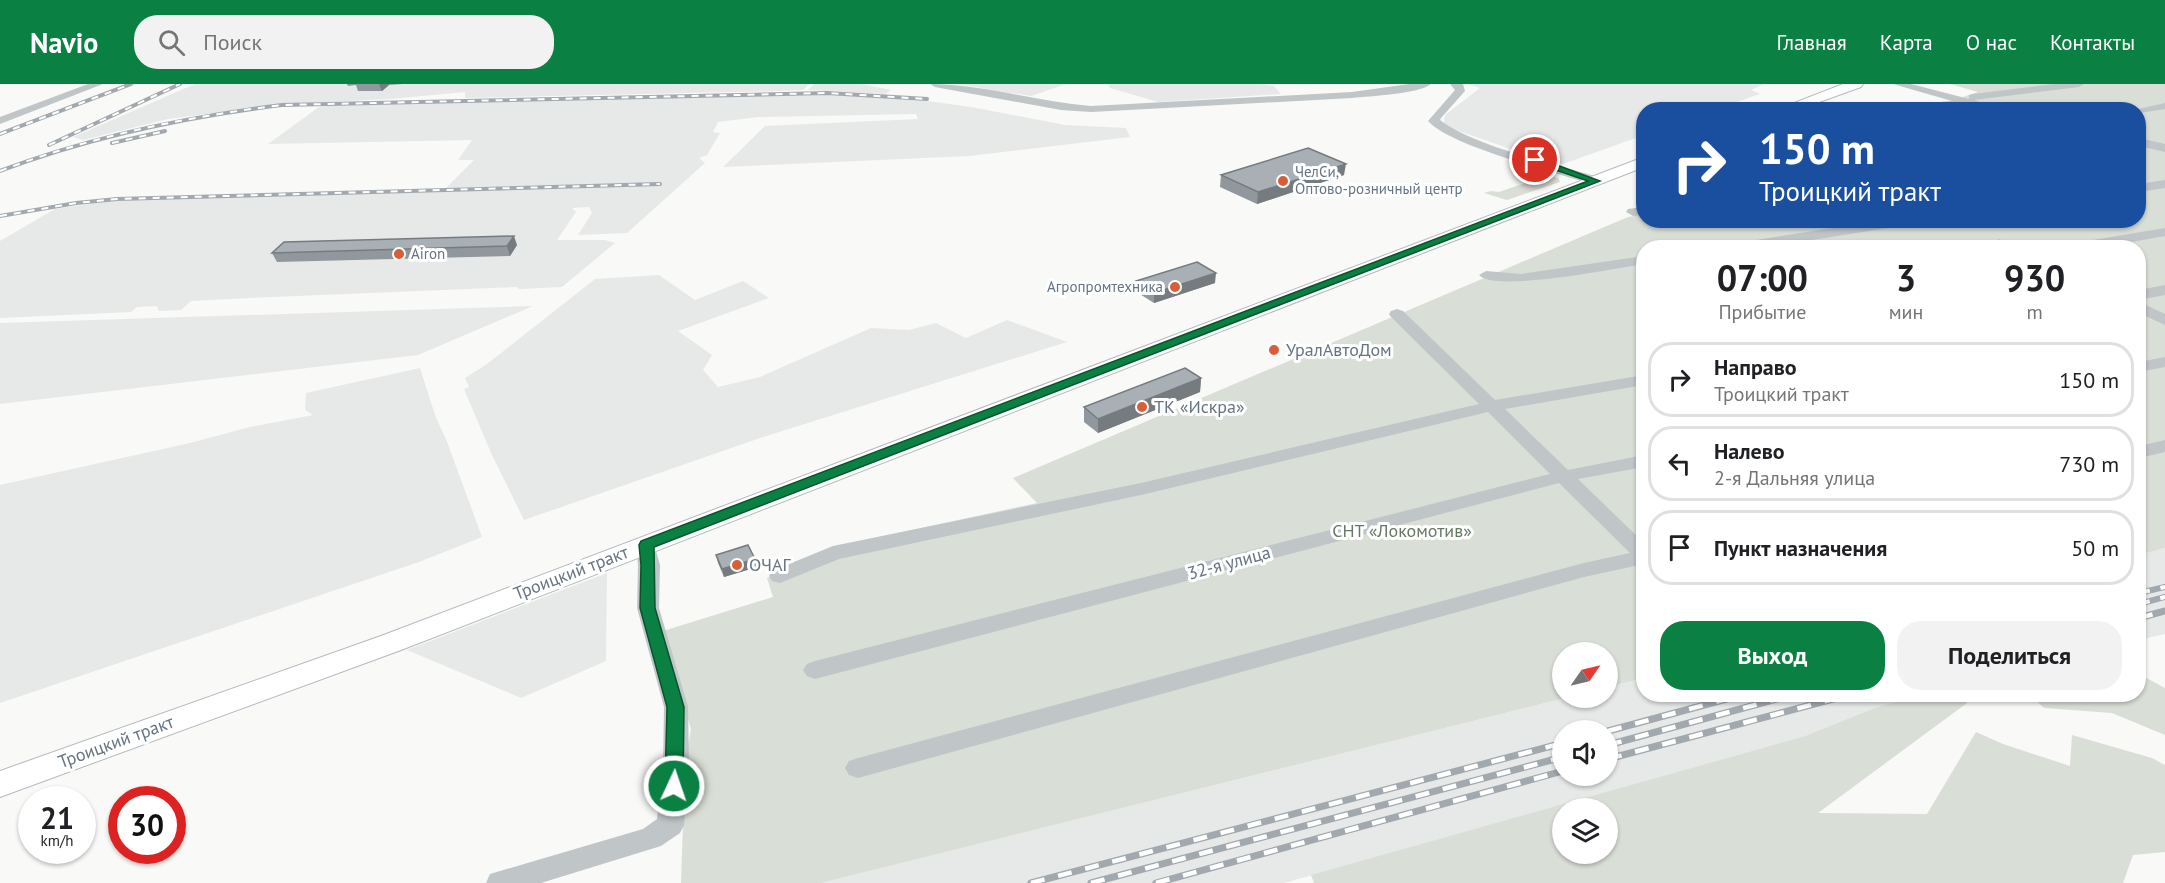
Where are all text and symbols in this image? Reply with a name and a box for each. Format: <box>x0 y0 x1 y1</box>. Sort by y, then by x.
search box <box>134 15 554 69</box>
text: Navio <box>30 24 98 61</box>
icon: search <box>155 26 188 59</box>
text: Поиск <box>203 28 262 56</box>
text: Главная <box>1776 29 1847 56</box>
text: Карта <box>1880 29 1933 56</box>
text: О нас <box>1966 29 2017 56</box>
text: Контакты <box>2050 29 2135 56</box>
text: 150 m <box>1759 121 1875 176</box>
icon: right <box>1660 126 1738 204</box>
pin <box>1509 134 1560 185</box>
icon: arrive <box>1518 143 1551 176</box>
place label: ЧелСи, Оптово-розничный центр <box>1295 162 1463 198</box>
marker: ЧелСи, Оптово-розничный центр <box>1276 174 1290 188</box>
text: Троицкий тракт <box>1759 174 1941 208</box>
place label: Airon <box>411 244 445 263</box>
marker: Airon <box>392 247 406 261</box>
text: 07:00 <box>1717 254 1808 301</box>
text: 3 <box>1896 254 1916 301</box>
text: 930 <box>2004 254 2065 301</box>
place label: Агропромтехника <box>1047 277 1163 296</box>
marker: Агропромтехника <box>1168 280 1182 294</box>
text: Прибытие <box>1718 299 1806 325</box>
text: мин <box>1889 299 1923 325</box>
text: m <box>2027 299 2043 325</box>
place label: УралАвтоДом <box>1286 338 1392 361</box>
marker: УралАвтоДом <box>1267 343 1281 357</box>
text: Направо <box>1714 353 1797 381</box>
icon: right <box>1663 363 1696 396</box>
text: 150 m <box>2059 366 2119 394</box>
text: Троицкий тракт <box>1714 381 1849 407</box>
place label: ТК «Искра» <box>1154 395 1245 418</box>
marker: ТК «Искра» <box>1135 400 1149 414</box>
text: Налево <box>1714 437 1785 465</box>
icon: left <box>1663 447 1696 480</box>
text: 730 m <box>2059 450 2119 478</box>
text: 2-я Дальняя улица <box>1714 465 1875 491</box>
park label: СНТ «Локомотив» <box>1332 519 1472 542</box>
icon: arrive <box>1663 531 1696 564</box>
text: Пункт назначения <box>1714 534 1887 562</box>
text: 50 m <box>2071 534 2119 562</box>
street label: Троицкий тракт <box>510 540 632 605</box>
street label: 32-я улица <box>1185 540 1273 585</box>
place label: ОЧАГ <box>749 553 792 576</box>
marker: ОЧАГ <box>730 558 744 572</box>
button: Выход <box>1660 621 1885 690</box>
button: Поделиться <box>1897 621 2122 690</box>
north arrow <box>1552 642 1618 708</box>
map controls <box>1552 642 1618 864</box>
street label: Троицкий тракт <box>55 710 178 773</box>
button: sound <box>1552 720 1618 786</box>
position arrow <box>642 754 706 818</box>
speed limit sign: 30 <box>108 786 186 864</box>
text: 21 <box>40 798 74 837</box>
button: layers <box>1552 798 1618 864</box>
text: km/h <box>41 831 73 850</box>

